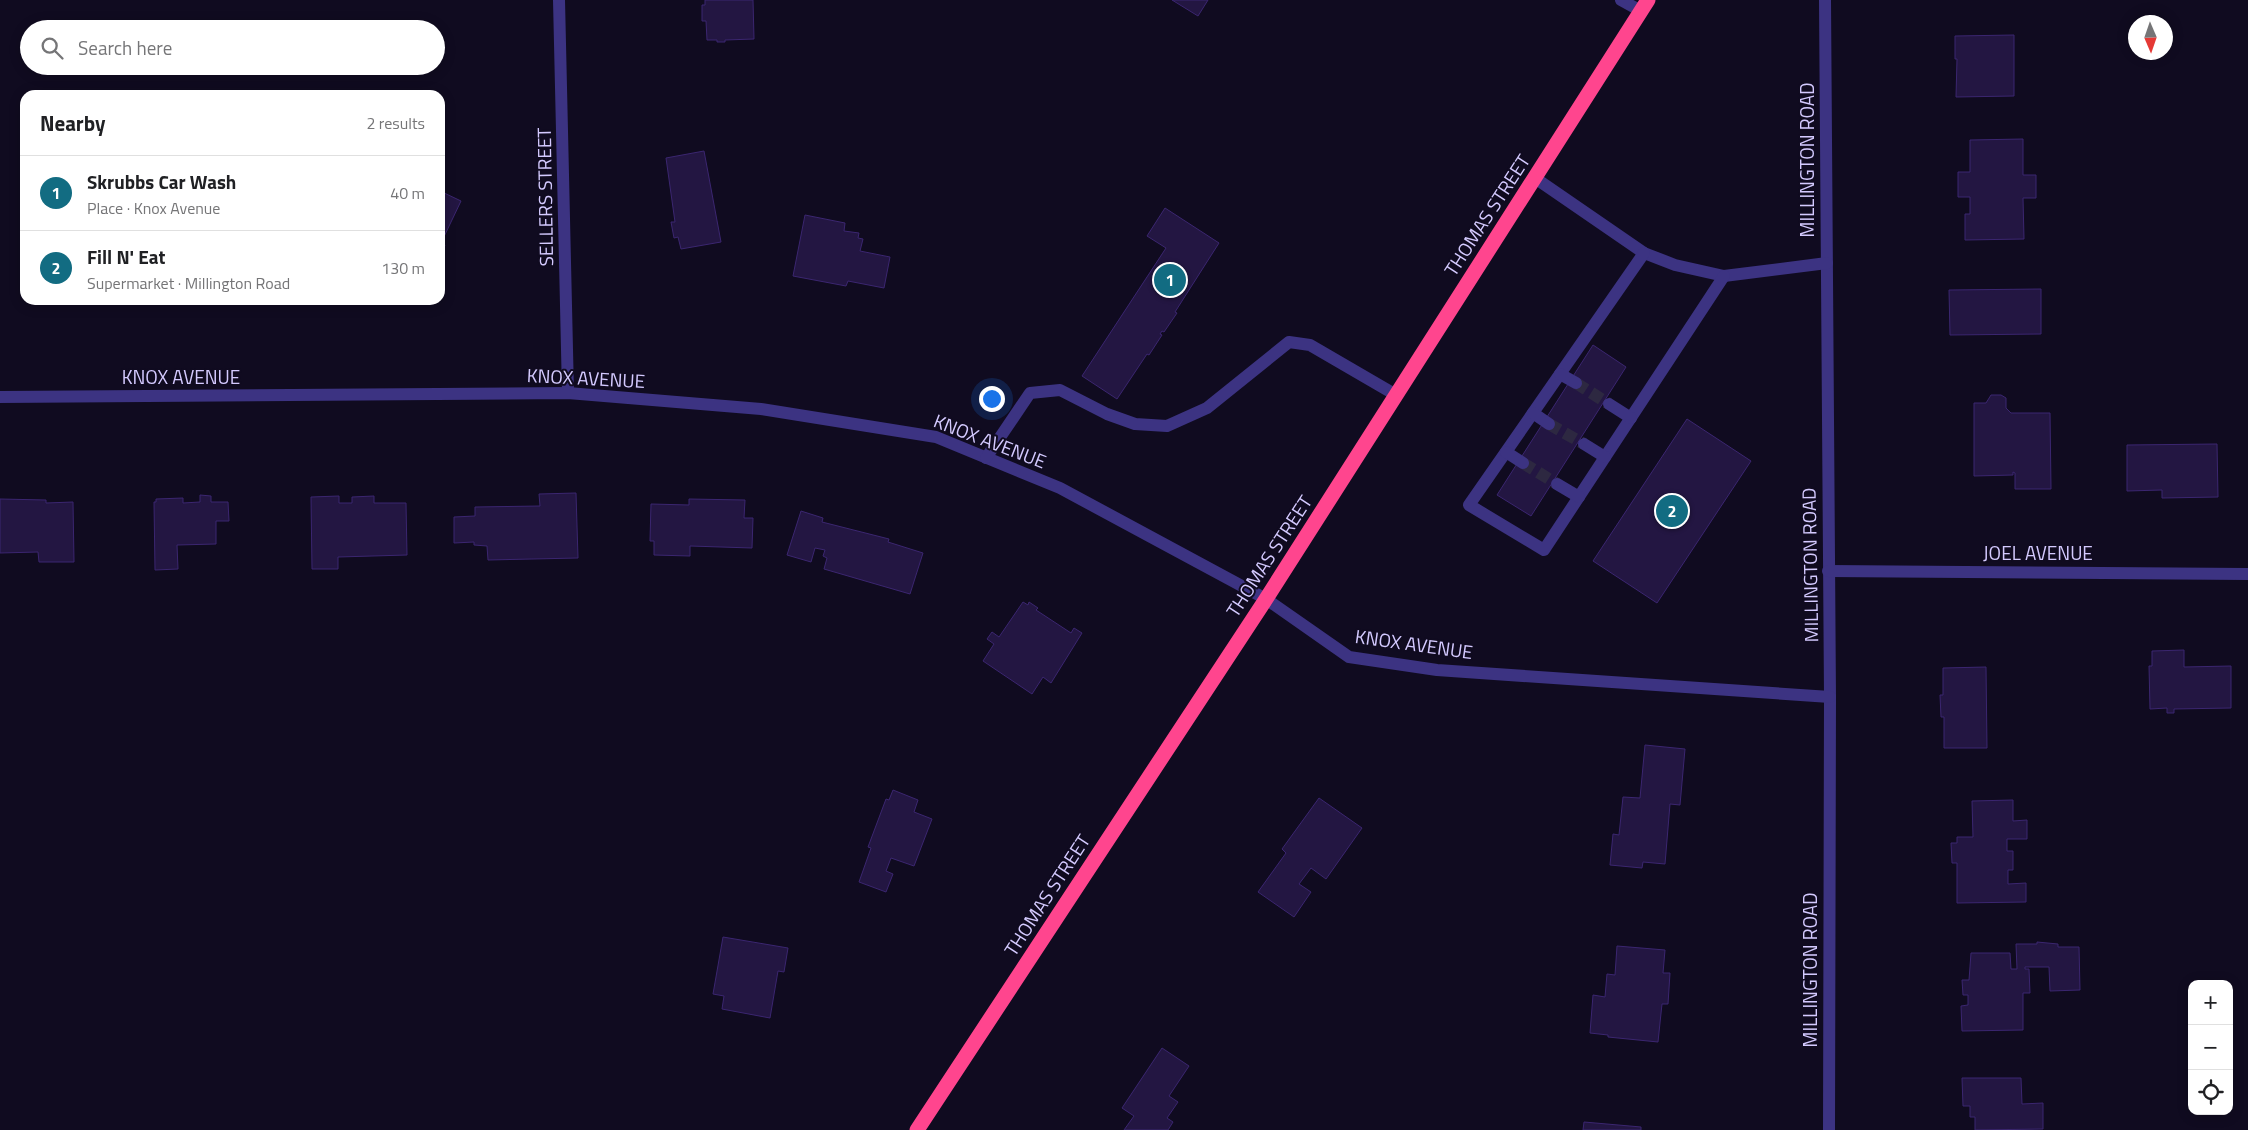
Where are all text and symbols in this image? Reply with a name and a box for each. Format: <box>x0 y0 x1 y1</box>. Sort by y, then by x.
north arrow <box>2128 15 2173 60</box>
search box <box>20 20 445 75</box>
text: Search here <box>78 33 172 62</box>
icon: search <box>38 34 66 62</box>
street label: MILLINGTON ROAD <box>1792 83 1821 237</box>
text: Nearby <box>40 107 105 139</box>
text: 2 results <box>366 111 425 135</box>
street label: SELLERS STREET <box>529 127 560 267</box>
street label: THOMAS STREET <box>1436 148 1537 281</box>
text: Skrubbs Car Wash <box>87 167 236 196</box>
text: 1 <box>52 181 60 205</box>
text: 40 m <box>390 181 425 205</box>
text: Place · Knox Avenue <box>87 196 220 220</box>
text: Fill N' Eat <box>87 242 165 271</box>
text: 2 <box>52 256 60 280</box>
text: 130 m <box>381 256 425 280</box>
pin: 1 <box>1154 261 1186 299</box>
text: Supermarket · Millington Road <box>87 271 290 295</box>
street label: KNOX AVENUE <box>526 360 646 395</box>
street label: KNOX AVENUE <box>122 362 240 391</box>
your location <box>979 386 1005 412</box>
street label: KNOX AVENUE <box>930 406 1051 475</box>
street label: MILLINGTON ROAD <box>1794 487 1825 643</box>
street label: THOMAS STREET <box>1218 489 1319 622</box>
pin: 2 <box>1656 492 1688 530</box>
street label: JOEL AVENUE <box>1983 538 2093 567</box>
street label: KNOX AVENUE <box>1353 621 1475 666</box>
street label: THOMAS STREET <box>996 828 1097 961</box>
street label: MILLINGTON ROAD <box>1795 893 1824 1047</box>
map controls <box>2188 980 2233 1115</box>
button: + <box>2188 980 2233 1025</box>
button: − <box>2188 1025 2233 1070</box>
button: locate <box>2188 1070 2233 1115</box>

